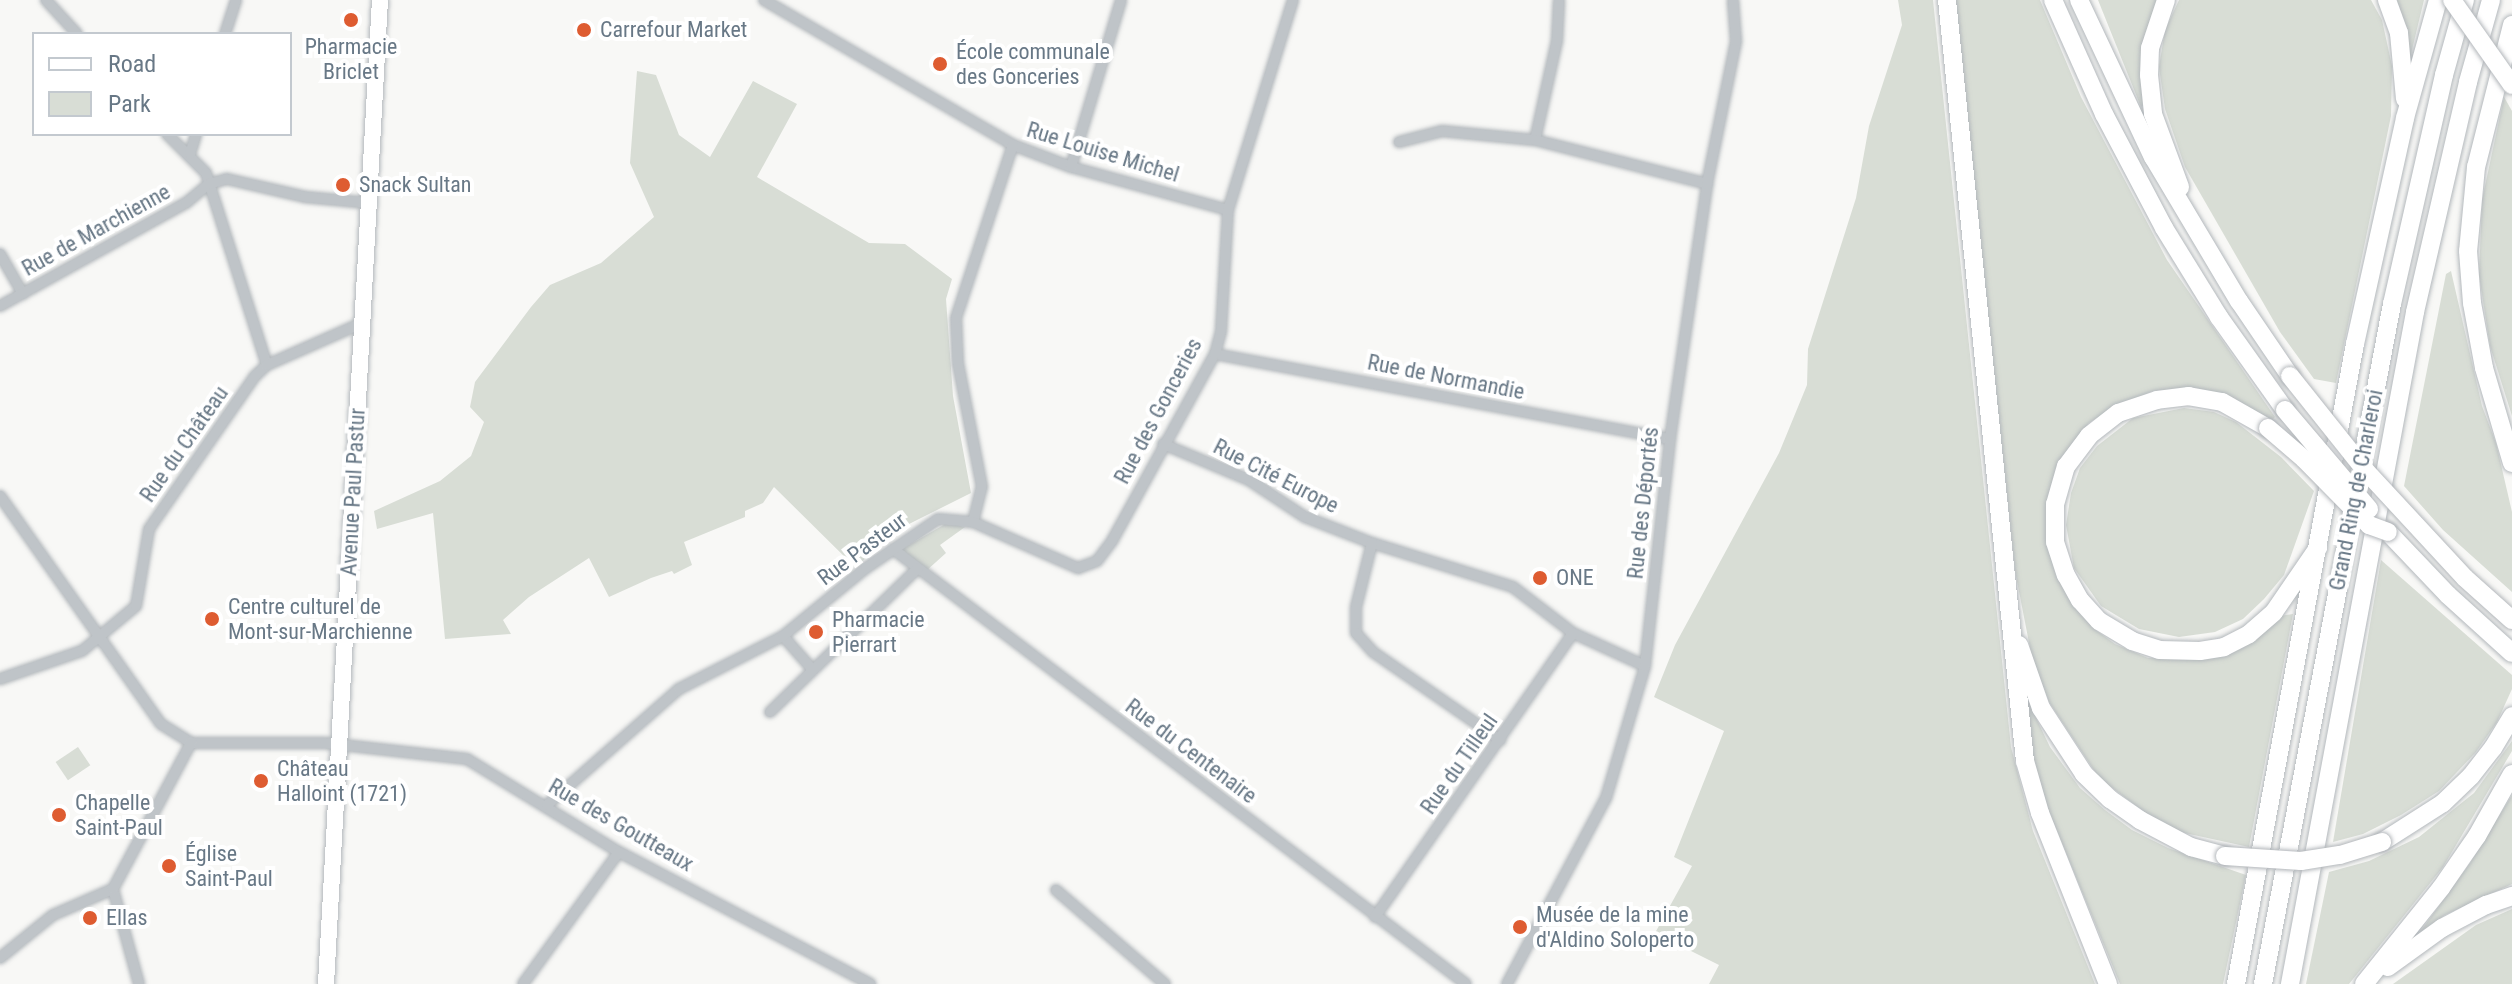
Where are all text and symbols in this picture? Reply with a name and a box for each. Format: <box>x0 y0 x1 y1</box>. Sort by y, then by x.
marker: Pharmacie Briclet <box>342 11 360 29</box>
place label: Carrefour Market <box>600 17 747 43</box>
marker: Carrefour Market <box>575 21 593 39</box>
legend <box>32 32 292 136</box>
place label: Pharmacie Briclet <box>305 33 397 84</box>
place label: École communale des Gonceries <box>956 38 1110 90</box>
text: Road <box>108 50 156 78</box>
marker: École communale des Gonceries <box>931 55 949 73</box>
text: Park <box>108 90 151 118</box>
street label: Rue Louise Michel <box>1024 116 1182 188</box>
place label: Snack Sultan <box>359 172 472 198</box>
marker: Snack Sultan <box>334 176 352 194</box>
street label: Rue de Marchienne <box>17 178 175 282</box>
street label: Rue des Gonceries <box>1108 334 1208 488</box>
street label: Rue de Normandie <box>1365 349 1527 405</box>
street label: Rue du Château <box>134 381 234 507</box>
street label: Grand Ring de Charleroi <box>2324 387 2388 593</box>
street label: Avenue Paul Pastur <box>335 407 371 577</box>
street label: Rue des Déportés <box>1622 426 1664 580</box>
street label: Rue Cité Europe <box>1209 433 1343 519</box>
street label: Rue Pasteur <box>812 507 912 591</box>
place label: ONE <box>1556 565 1594 591</box>
marker: ONE <box>1531 569 1549 587</box>
place label: Centre culturel de Mont-sur-Marchienne <box>228 593 413 644</box>
place label: Pharmacie Pierrart <box>832 606 925 658</box>
marker: Centre culturel de Mont-sur-Marchienne <box>203 610 221 628</box>
marker: Pharmacie Pierrart <box>807 623 825 641</box>
street label: Rue du Centenaire <box>1120 693 1262 809</box>
street label: Rue du Tilleul <box>1415 709 1503 819</box>
place label: Château Halloint (1721) <box>277 755 407 806</box>
marker: Château Halloint (1721) <box>252 772 270 790</box>
street label: Rue des Goutteaux <box>544 773 698 877</box>
place label: Chapelle Saint-Paul <box>75 789 163 840</box>
marker: Chapelle Saint-Paul <box>50 806 68 824</box>
place label: Église Saint-Paul <box>185 840 273 892</box>
marker: Église Saint-Paul <box>160 857 178 875</box>
place label: Musée de la mine d'Aldino Soloperto <box>1536 901 1694 952</box>
place label: Ellas <box>106 905 148 931</box>
marker: Ellas <box>81 909 99 927</box>
marker: Musée de la mine d'Aldino Soloperto <box>1511 918 1529 936</box>

